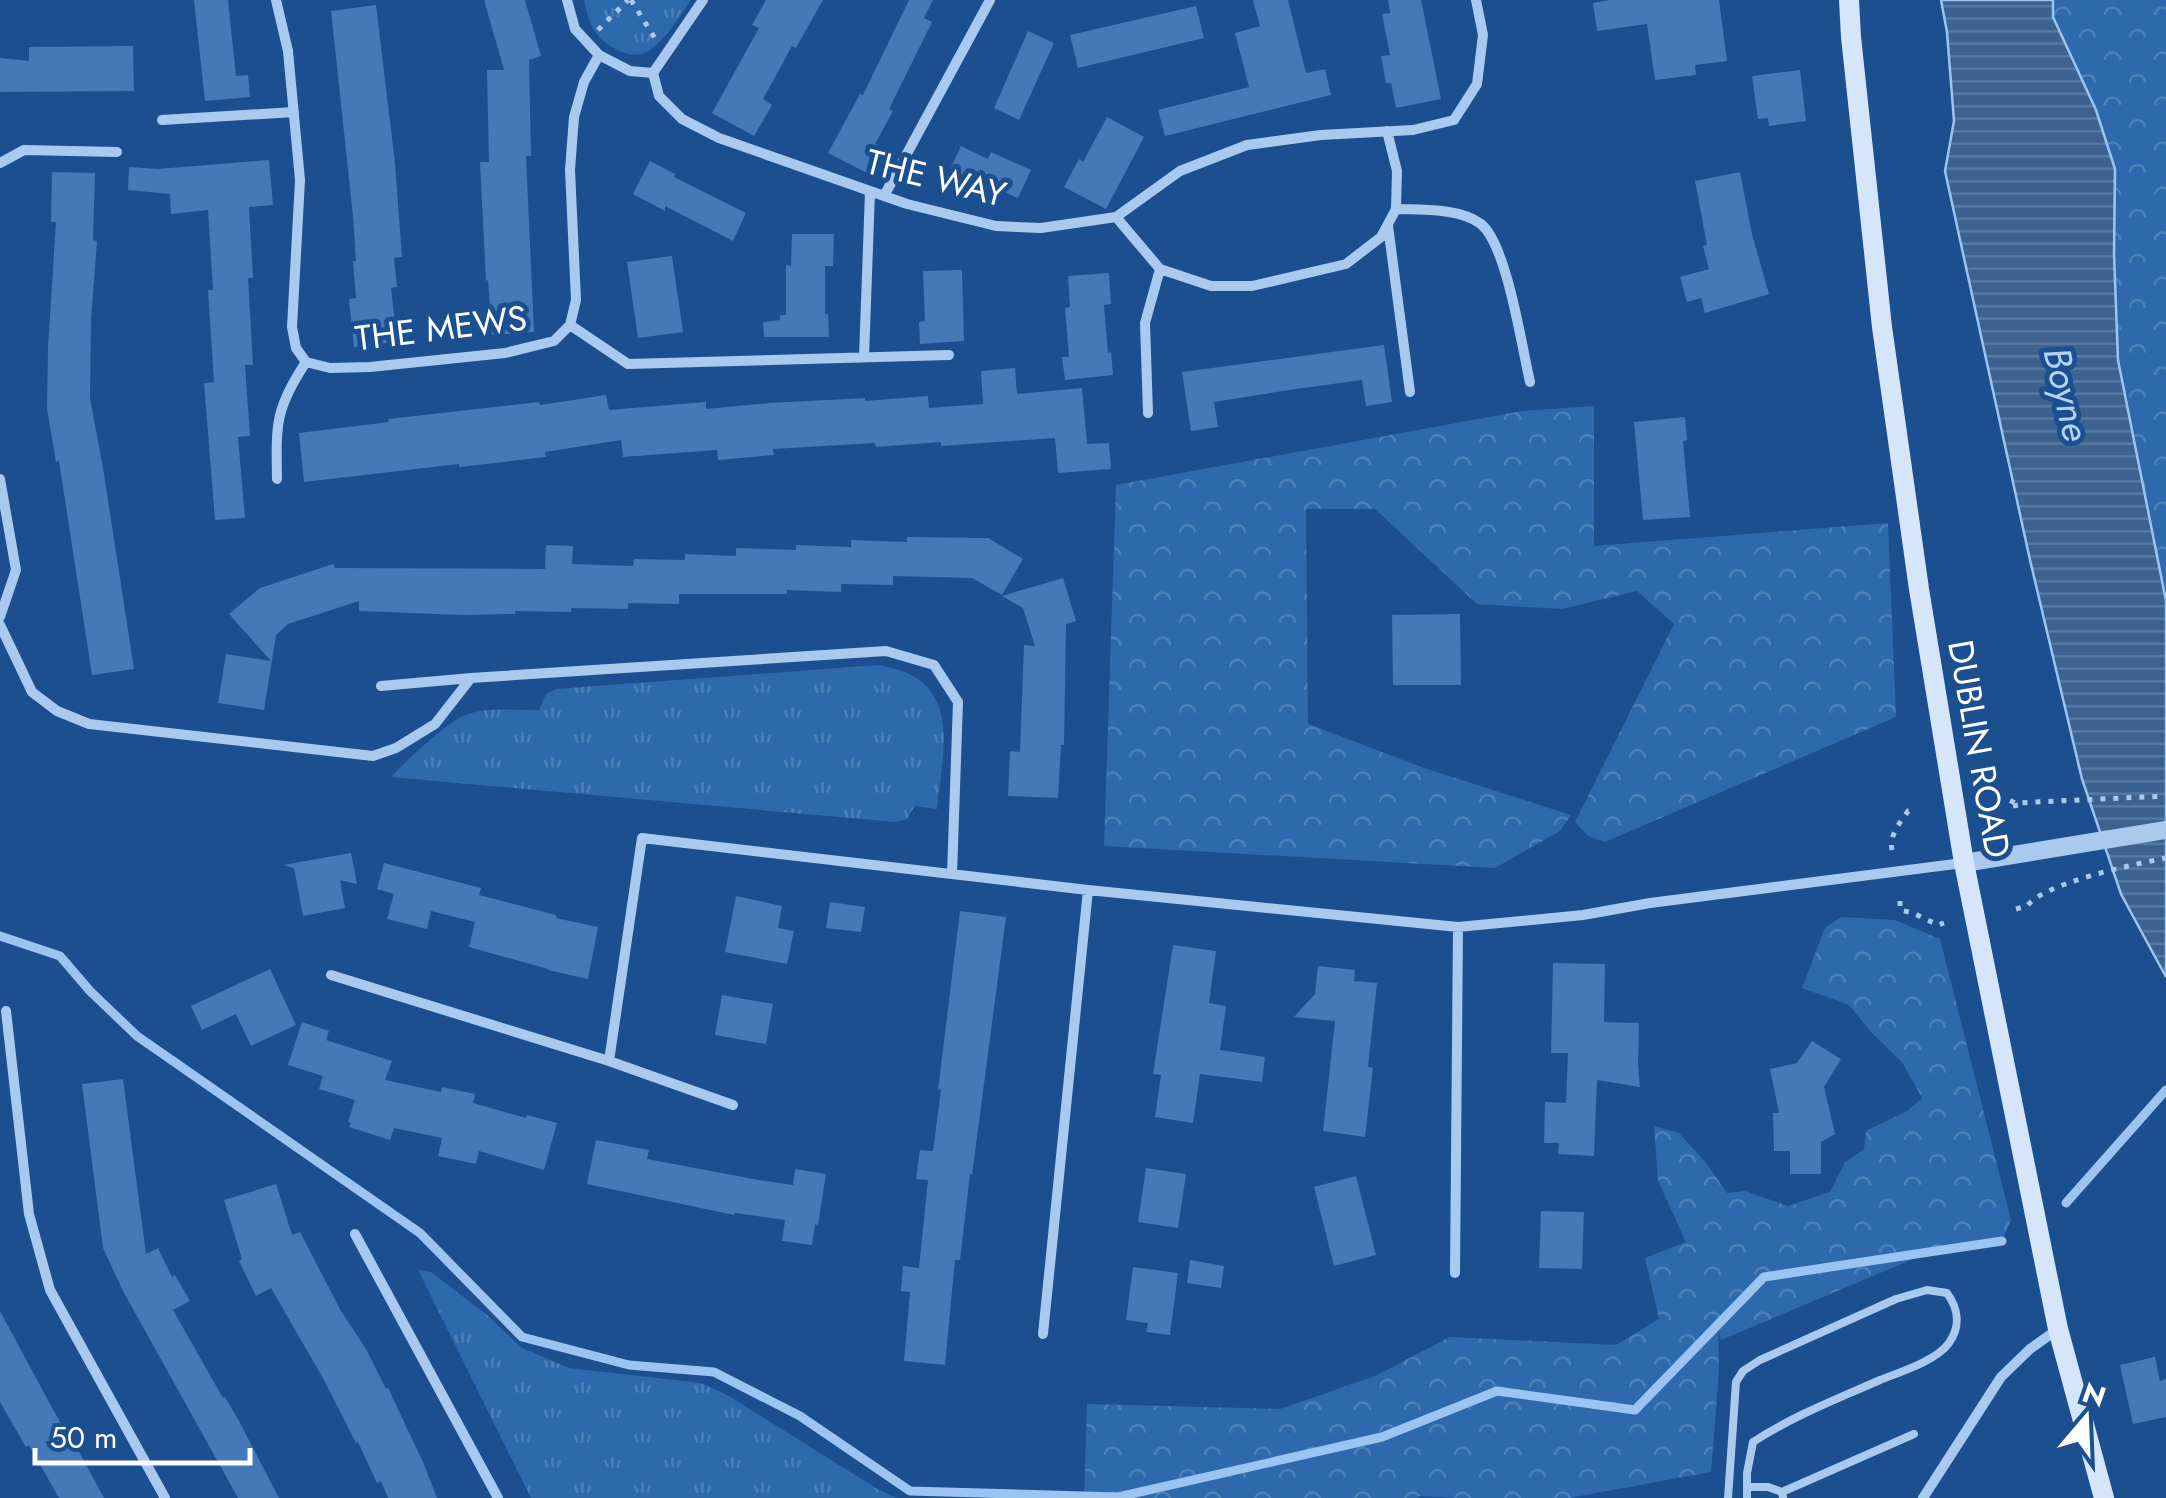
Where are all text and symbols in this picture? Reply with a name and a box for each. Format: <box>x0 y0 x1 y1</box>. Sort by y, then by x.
street label: THE WAY <box>861 137 1012 220</box>
street label: THE MEWS <box>352 293 530 363</box>
water label: Boyne <box>2030 342 2104 446</box>
street label: DUBLIN ROAD <box>1935 636 2023 862</box>
north arrow <box>2036 1368 2136 1468</box>
text: N <box>2077 1372 2111 1418</box>
scale bar <box>35 1403 250 1465</box>
text: 50 m <box>50 1416 117 1459</box>

